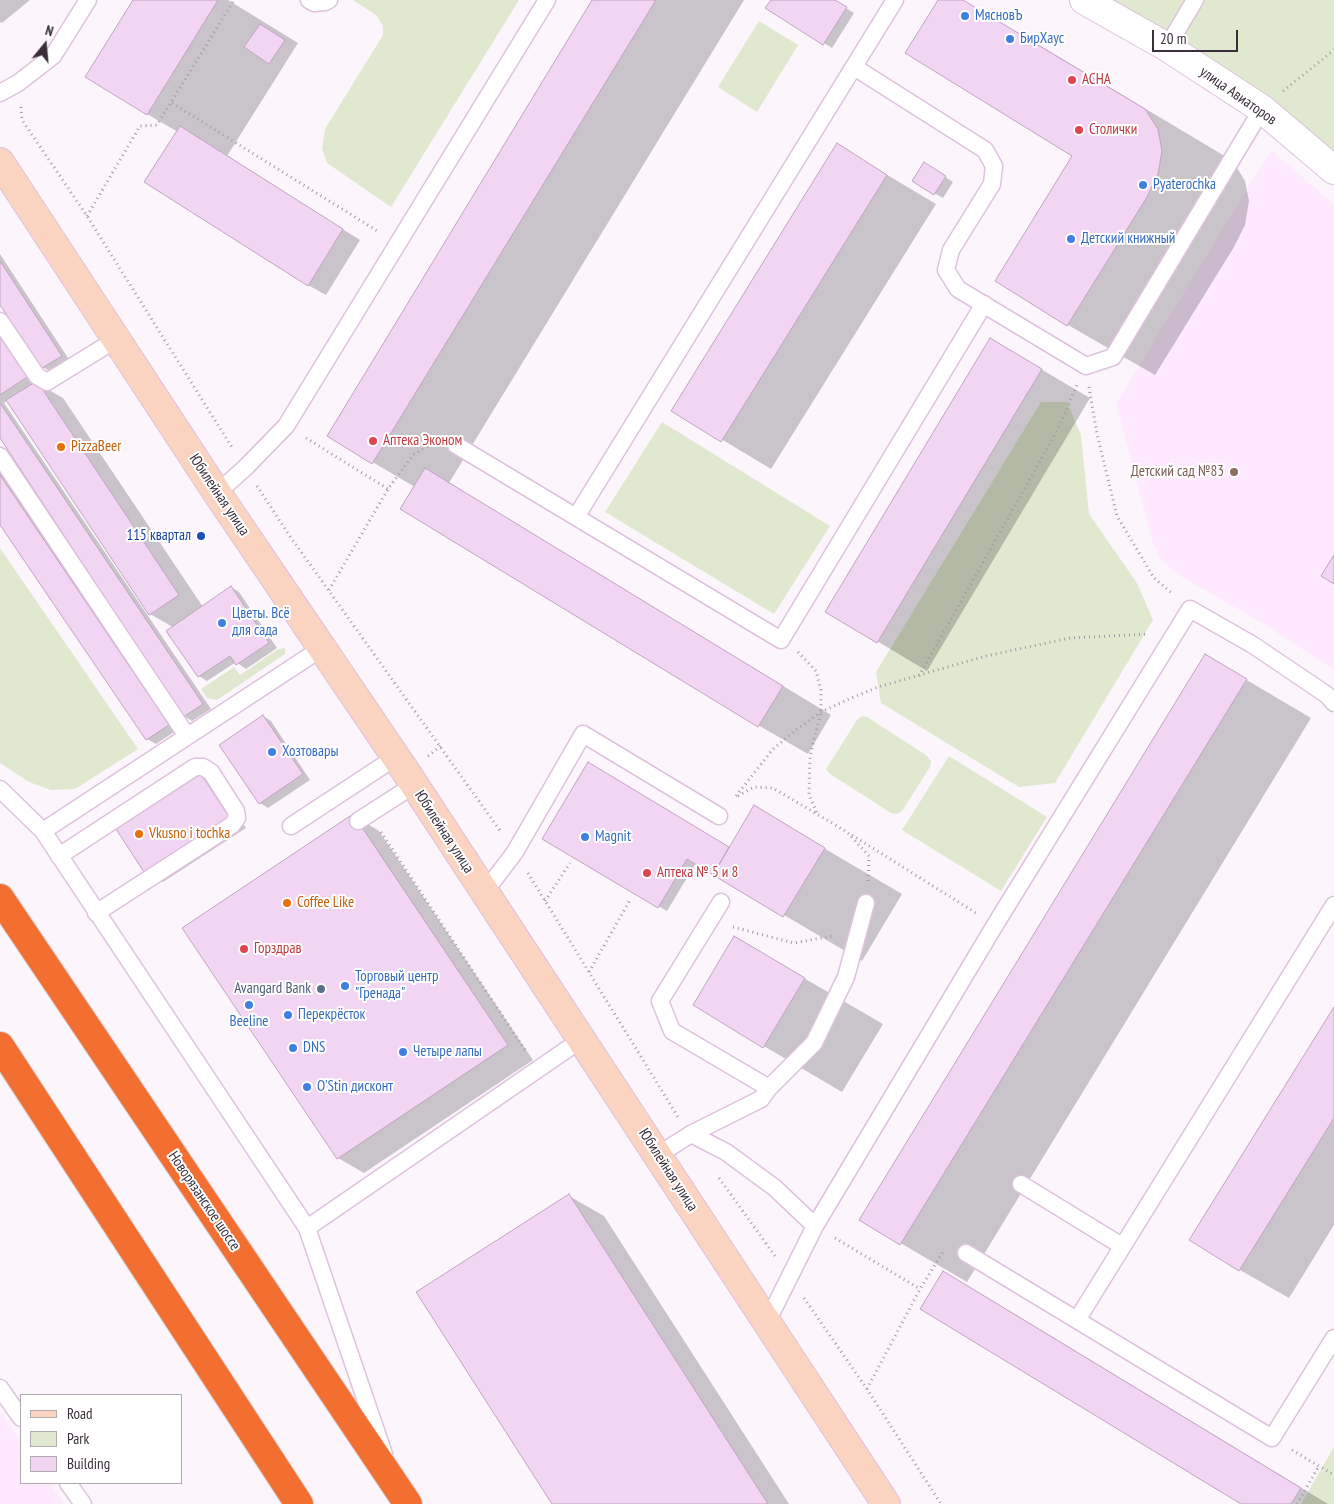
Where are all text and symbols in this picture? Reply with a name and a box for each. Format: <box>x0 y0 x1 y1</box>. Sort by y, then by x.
place label: МясновЪ <box>975 7 1022 25</box>
marker: МясновЪ <box>959 10 971 22</box>
north arrow <box>20 20 70 70</box>
scale bar <box>1154 20 1240 52</box>
text: N <box>43 21 56 40</box>
text: 20 m <box>1160 29 1186 48</box>
place label: БирХаус <box>1020 30 1064 48</box>
marker: БирХаус <box>1004 33 1016 45</box>
street label: улица Авиаторов <box>1196 63 1280 129</box>
place label: АСНА <box>1082 71 1111 89</box>
marker: АСНА <box>1066 74 1078 86</box>
place label: Столички <box>1089 121 1137 139</box>
marker: Столички <box>1073 124 1085 136</box>
place label: Pyaterochka <box>1153 176 1216 194</box>
marker: Pyaterochka <box>1137 179 1149 191</box>
place label: Детский книжный <box>1081 230 1175 248</box>
marker: Детский книжный <box>1065 233 1077 245</box>
place label: Аптека Эконом <box>383 432 462 450</box>
marker: Аптека Эконом <box>367 435 379 447</box>
place label: PizzaBeer <box>71 438 121 456</box>
marker: PizzaBeer <box>55 441 67 453</box>
street label: Юбилейная улица <box>185 451 253 539</box>
place label: Детский сад №83 <box>1131 463 1224 481</box>
marker: Детский сад №83 <box>1228 466 1240 478</box>
place label: 115 квартал <box>126 527 191 545</box>
marker: 115 квартал <box>195 530 207 542</box>
place label: Цветы. Всё для сада <box>232 605 290 640</box>
marker: Цветы. Всё для сада <box>216 617 228 629</box>
place label: Хозтовары <box>282 743 339 761</box>
marker: Хозтовары <box>266 746 278 758</box>
street label: Юбилейная улица <box>411 787 477 877</box>
place label: Vkusno i tochka <box>149 825 230 843</box>
marker: Vkusno i tochka <box>133 828 145 840</box>
place label: Magnit <box>595 828 631 846</box>
marker: Magnit <box>579 831 591 843</box>
place label: Аптека № 5 и 8 <box>657 864 738 882</box>
marker: Аптека № 5 и 8 <box>641 867 653 879</box>
place label: Coffee Like <box>297 894 354 912</box>
marker: Coffee Like <box>281 897 293 909</box>
place label: Горздрав <box>254 940 301 958</box>
marker: Горздрав <box>238 943 250 955</box>
place label: Торговый центр "Гренада" <box>355 968 438 1003</box>
place label: Avangard Bank <box>234 980 311 998</box>
marker: Торговый центр "Гренада" <box>339 980 351 992</box>
marker: Avangard Bank <box>315 983 327 995</box>
marker: Beeline <box>243 999 255 1011</box>
place label: Перекрёсток <box>298 1006 365 1024</box>
marker: Перекрёсток <box>282 1009 294 1021</box>
place label: Beeline <box>230 1013 268 1031</box>
place label: DNS <box>303 1039 325 1057</box>
marker: DNS <box>287 1042 299 1054</box>
place label: Четыре лапы <box>413 1043 482 1061</box>
marker: Четыре лапы <box>397 1046 409 1058</box>
place label: O'Stin дисконт <box>317 1078 393 1096</box>
marker: O'Stin дисконт <box>301 1081 313 1093</box>
street label: Юбилейная улица <box>635 1125 701 1215</box>
street label: Новорязанское шоссе <box>164 1148 244 1254</box>
legend <box>20 1394 182 1484</box>
text: Road <box>67 1404 93 1423</box>
text: Park <box>67 1429 89 1448</box>
text: Building <box>67 1454 110 1473</box>

